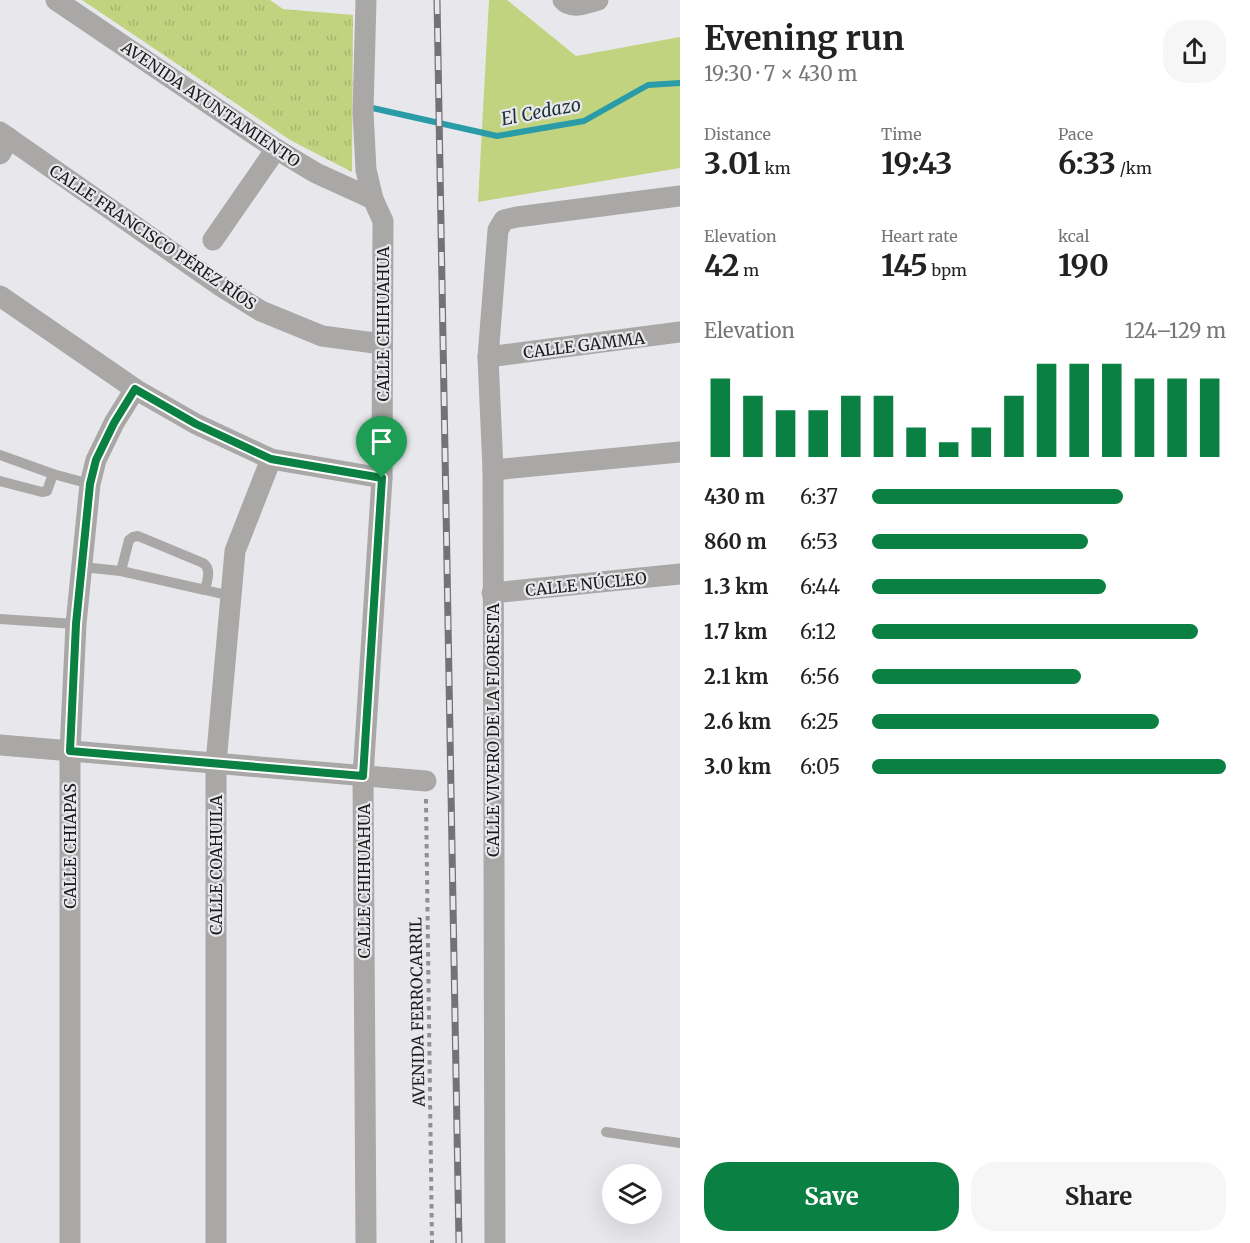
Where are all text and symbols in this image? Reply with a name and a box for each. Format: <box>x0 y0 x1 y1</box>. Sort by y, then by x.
text: Evening run <box>704 18 904 59</box>
button: share <box>1163 20 1226 83</box>
street label: AVENIDA AYUNTAMIENTO <box>117 36 305 172</box>
text: 19:30 · 7 × 430 m <box>704 61 857 86</box>
water label: El Cedazo <box>499 93 583 130</box>
text: Distance <box>704 124 771 144</box>
text: Time <box>881 124 922 144</box>
text: Pace <box>1058 124 1093 144</box>
text: 3.01 <box>704 144 761 182</box>
text: 19:43 <box>881 144 952 182</box>
text: 6:33 <box>1058 144 1116 182</box>
text: km <box>761 158 791 178</box>
text: /km <box>1116 158 1152 178</box>
street label: CALLE FRANCISCO PÉREZ RÍOS <box>46 160 260 314</box>
text: Elevation <box>704 226 777 246</box>
text: Heart rate <box>881 226 958 246</box>
text: kcal <box>1058 226 1089 246</box>
street label: CALLE CHIHUAHUA <box>373 246 393 402</box>
text: 42 <box>704 246 739 284</box>
text: 145 <box>881 246 928 284</box>
text: 190 <box>1058 246 1109 284</box>
text: m <box>739 260 759 280</box>
text: bpm <box>928 260 967 280</box>
text: Elevation <box>704 318 795 343</box>
text: 124–129 m <box>1125 318 1226 343</box>
street label: CALLE GAMMA <box>522 328 647 362</box>
pin <box>356 416 407 478</box>
icon: arrive <box>365 425 398 458</box>
text: 430 m <box>704 484 765 509</box>
text: 6:37 <box>800 484 838 509</box>
text: 860 m <box>704 529 767 554</box>
text: 6:53 <box>800 529 838 554</box>
street label: CALLE NÚCLEO <box>524 568 648 600</box>
text: 1.3 km <box>704 574 768 599</box>
text: 6:44 <box>800 574 840 599</box>
street label: CALLE VIVERO DE LA FLORESTA <box>483 602 503 857</box>
text: 1.7 km <box>704 619 767 644</box>
text: 6:12 <box>800 619 836 644</box>
text: 2.1 km <box>704 664 768 689</box>
text: 6:56 <box>800 664 839 689</box>
text: 2.6 km <box>704 709 771 734</box>
text: 6:25 <box>800 709 839 734</box>
text: 3.0 km <box>704 754 771 779</box>
text: 6:05 <box>800 754 840 779</box>
street label: CALLE CHIAPAS <box>60 783 80 909</box>
street label: CALLE COAHUILA <box>206 794 226 935</box>
street label: CALLE CHIHUAHUA <box>354 803 374 959</box>
street label: AVENIDA FERROCARRIL <box>405 917 429 1108</box>
button: Save <box>704 1162 959 1231</box>
button: Share <box>971 1162 1226 1231</box>
map controls <box>602 1164 662 1224</box>
button: layers <box>602 1164 662 1224</box>

